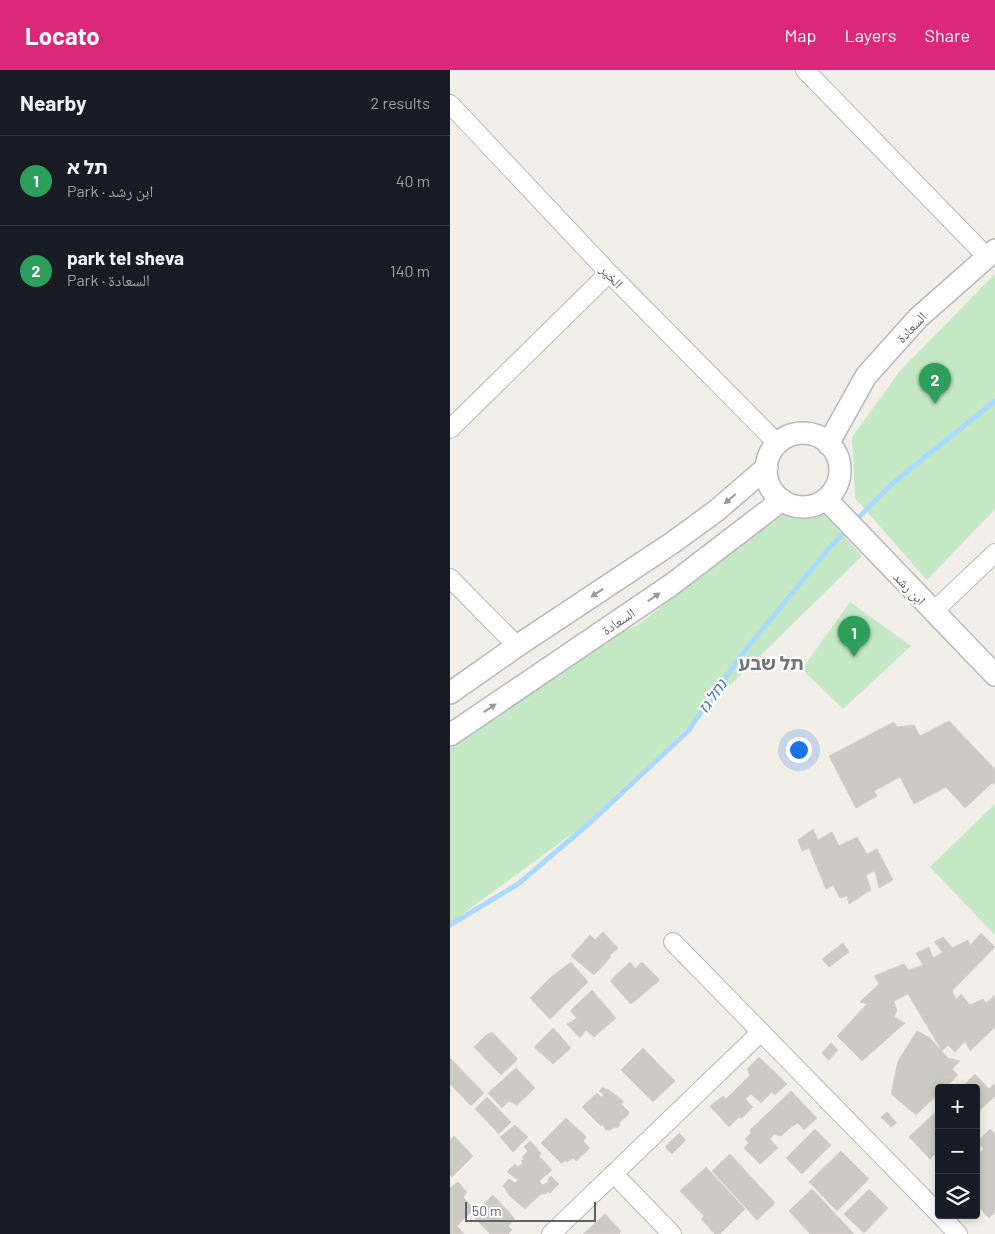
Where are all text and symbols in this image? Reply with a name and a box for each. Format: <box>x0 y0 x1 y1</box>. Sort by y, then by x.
text: Locato <box>25 21 100 50</box>
text: Map <box>784 24 816 46</box>
text: Layers <box>844 24 897 46</box>
text: Share <box>925 24 970 46</box>
text: Nearby <box>20 90 86 115</box>
text: 2 results <box>371 93 430 112</box>
text: תל א <box>67 155 108 178</box>
text: 1 <box>33 171 39 190</box>
text: 40 m <box>396 171 430 190</box>
text: Park · ابن رشد <box>67 181 153 200</box>
text: park tel sheva <box>67 246 184 269</box>
street label: الخير <box>595 260 627 292</box>
text: 2 <box>32 261 40 280</box>
text: 140 m <box>390 261 430 280</box>
text: Park · السعادة <box>67 270 150 289</box>
street label: السعادة <box>892 308 930 346</box>
pin: 2 <box>919 363 951 404</box>
one-way arrow <box>724 493 736 505</box>
street label: ابن رشد <box>889 568 930 609</box>
one-way arrow <box>590 588 604 597</box>
one-way arrow <box>647 592 660 602</box>
street label: السعادة <box>598 604 638 638</box>
pin: 1 <box>838 616 870 657</box>
district label: תל שבע <box>738 651 804 674</box>
water label: נחל גז <box>694 675 731 716</box>
one-way arrow <box>484 703 497 713</box>
your location <box>786 737 812 763</box>
map controls <box>935 1084 980 1219</box>
button: + <box>935 1084 980 1129</box>
button: − <box>935 1129 980 1174</box>
button: layers <box>935 1174 980 1219</box>
scale bar <box>465 1199 596 1222</box>
text: 50 m <box>472 1202 501 1219</box>

